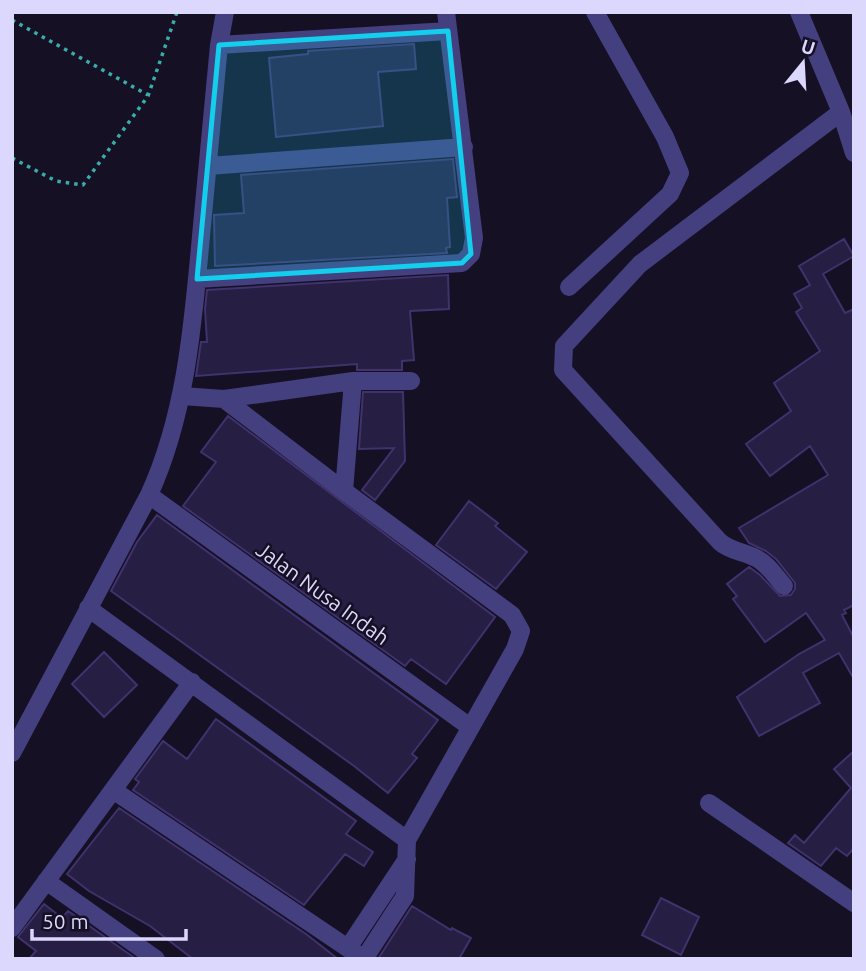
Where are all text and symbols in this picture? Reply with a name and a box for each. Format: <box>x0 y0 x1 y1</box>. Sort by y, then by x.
north arrow <box>768 28 838 98</box>
text: U <box>799 34 818 59</box>
street label: Jalan Nusa Indah <box>252 537 394 649</box>
scale bar <box>32 898 186 942</box>
text: 50 m <box>42 909 89 933</box>

